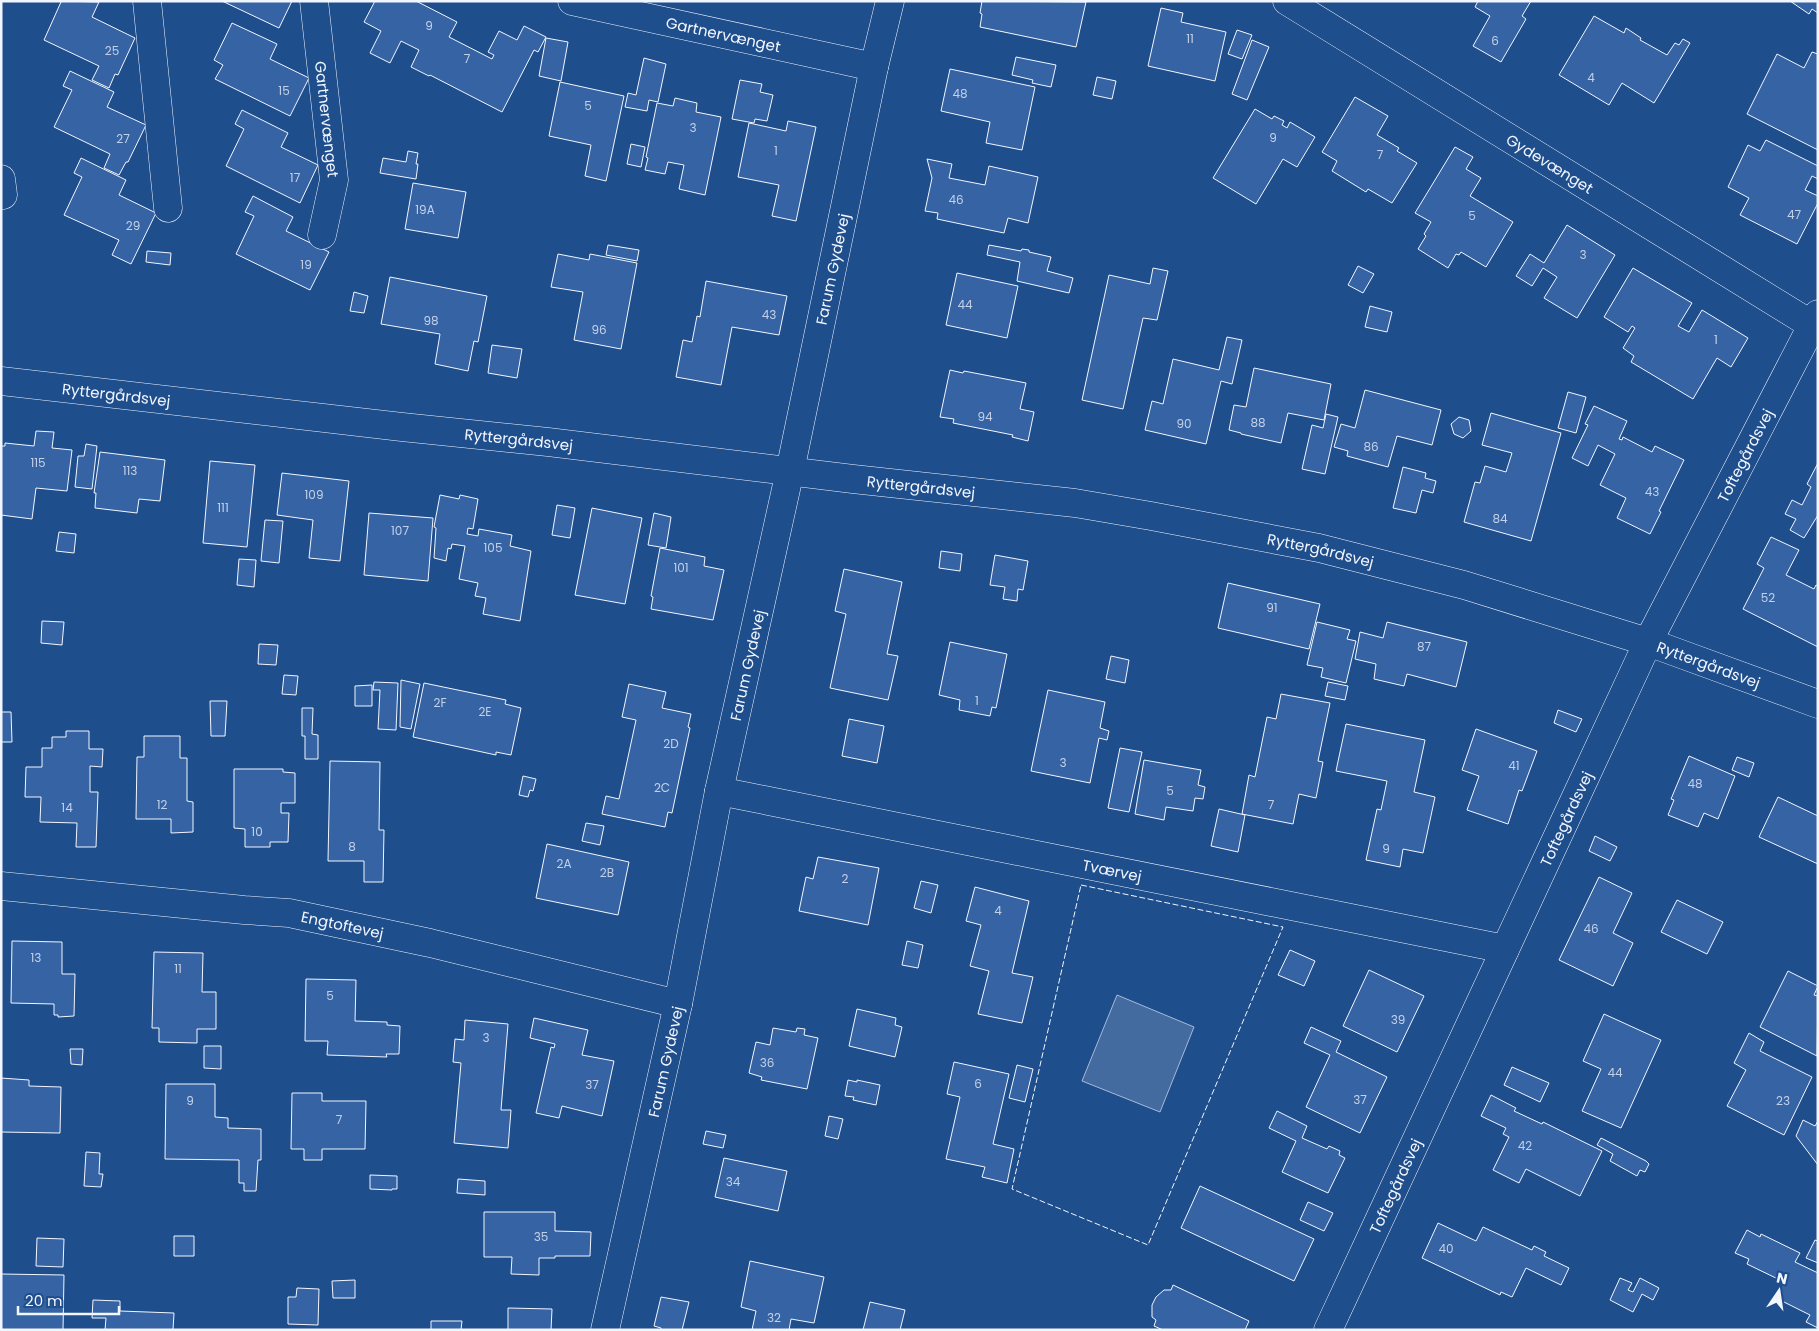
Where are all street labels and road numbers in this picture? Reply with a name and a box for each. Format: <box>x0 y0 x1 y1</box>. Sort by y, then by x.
street label: Gartnervænget <box>664 11 783 57</box>
street label: Gartnervænget <box>310 60 344 178</box>
street label: Gydevænget <box>1502 128 1598 198</box>
street label: Farum Gydevej <box>810 211 854 327</box>
street label: Ryttergårdsvej <box>61 378 171 411</box>
street label: Toftegårdsvej <box>1712 405 1778 506</box>
street label: Ryttergårdsvej <box>464 423 574 455</box>
street label: Ryttergårdsvej <box>866 470 976 503</box>
street label: Ryttergårdsvej <box>1266 528 1376 572</box>
street label: Farum Gydevej <box>724 607 769 723</box>
street label: Ryttergårdsvej <box>1654 636 1763 693</box>
street label: Toftegårdsvej <box>1535 768 1597 870</box>
street label: Tværvej <box>1081 854 1144 886</box>
street label: Engtoftevej <box>299 905 386 943</box>
street label: Farum Gydevej <box>642 1004 688 1119</box>
street label: Toftegårdsvej <box>1364 1135 1426 1237</box>

